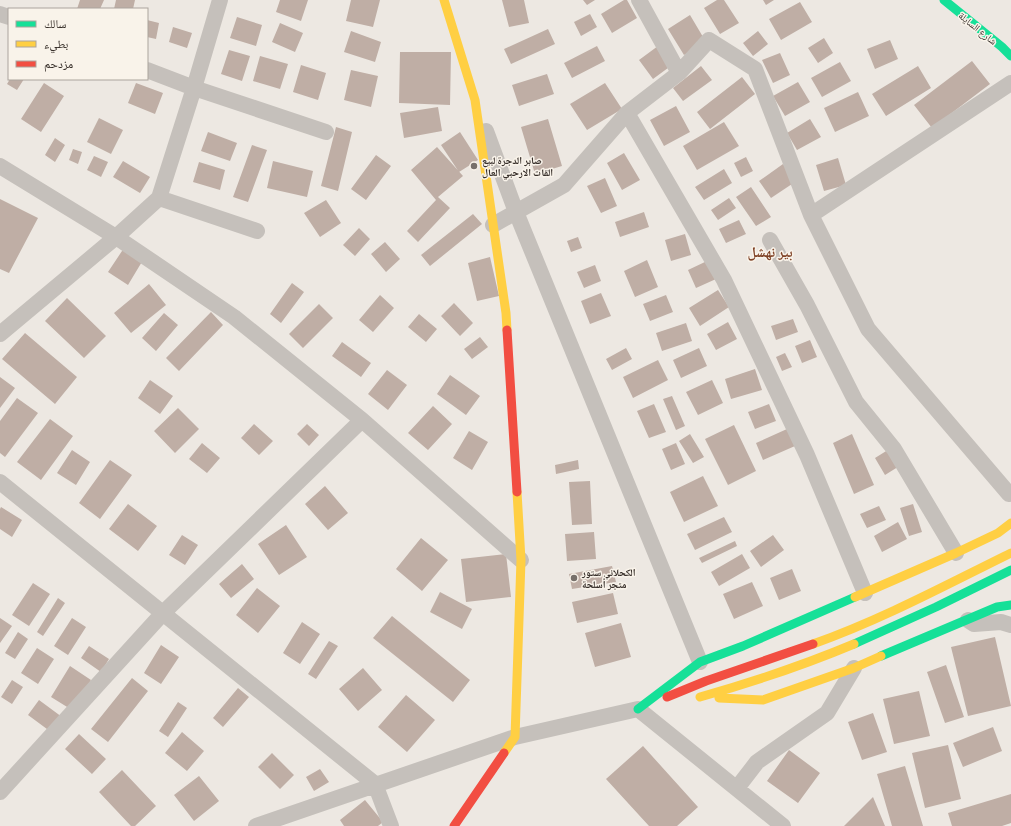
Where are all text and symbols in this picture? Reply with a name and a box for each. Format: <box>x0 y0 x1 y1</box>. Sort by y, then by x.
legend <box>8 8 148 80</box>
street label: شارع السايلة <box>955 8 1001 49</box>
text: سالك <box>44 15 66 32</box>
text: بطيء <box>44 35 68 54</box>
text: مزدحم <box>44 55 73 72</box>
place label: صابر الدجرة لبيع القات الارحبي العال <box>482 153 553 180</box>
marker: صابر الدجرة لبيع القات الارحبي العال <box>469 161 479 171</box>
district label: بير نهشل <box>747 242 793 262</box>
place label: الكحلاني ستور متجر أسلحة <box>581 565 636 592</box>
marker: الكحلاني ستور متجر أسلحة <box>569 573 579 583</box>

